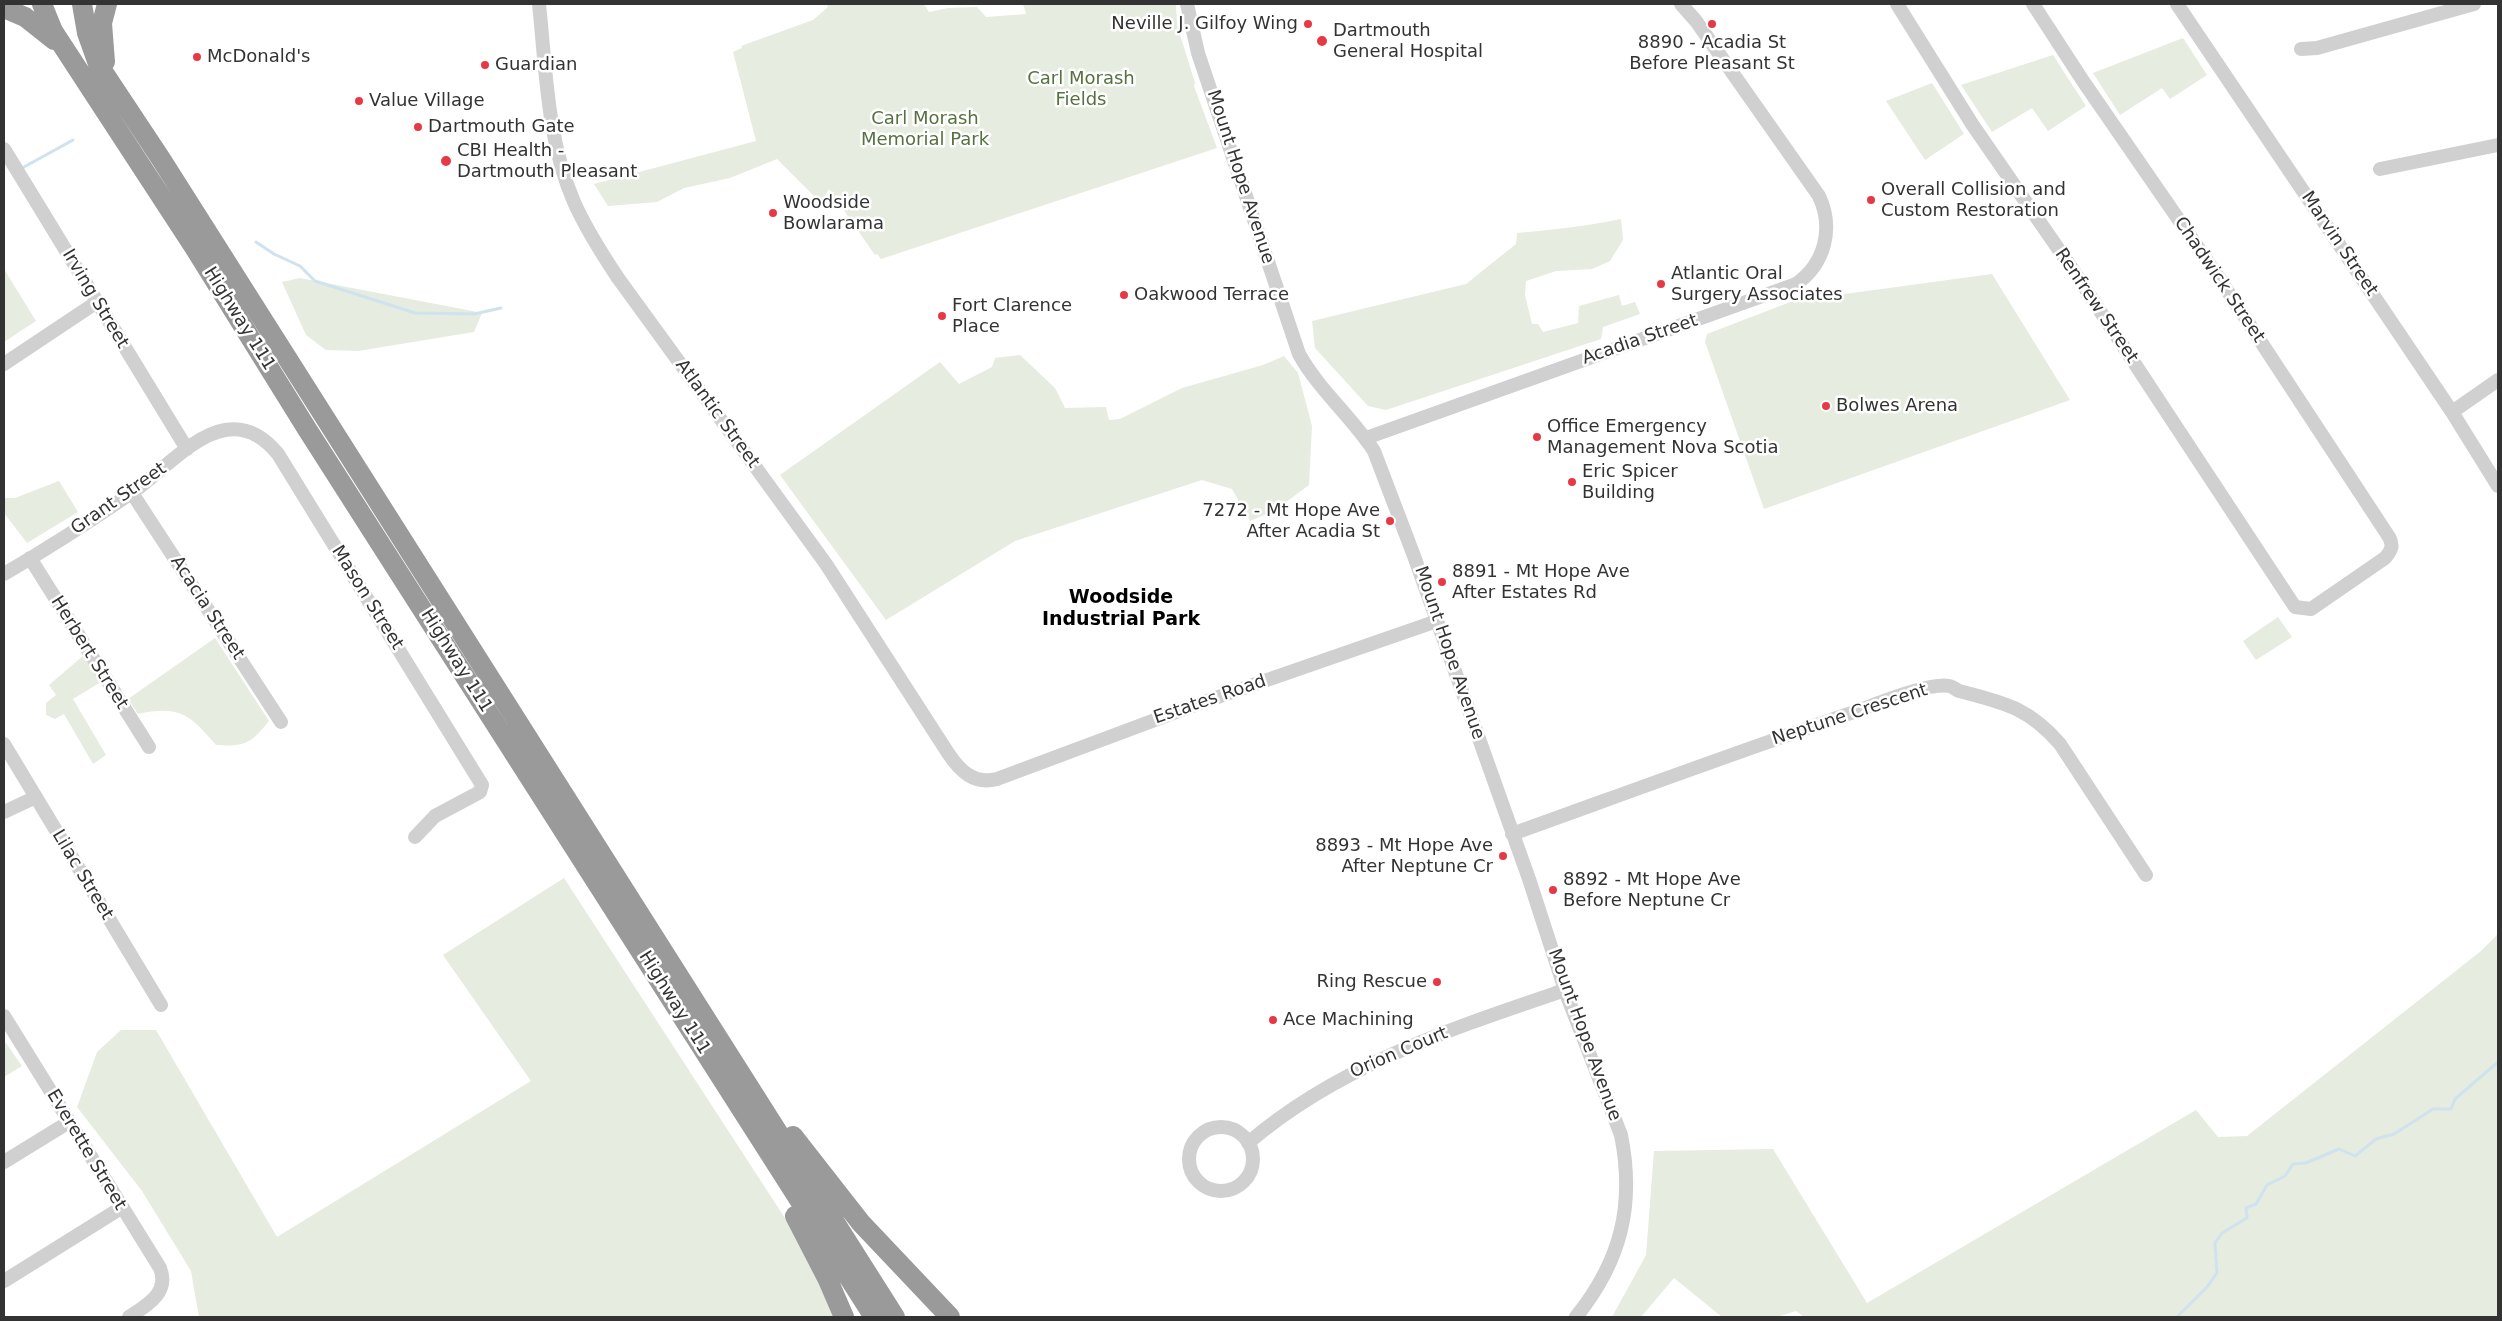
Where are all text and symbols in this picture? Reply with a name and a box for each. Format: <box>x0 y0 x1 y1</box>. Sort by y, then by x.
place label: Neville J. Gilfoy Wing <box>1111 13 1298 35</box>
marker: Neville J. Gilfoy Wing <box>1302 18 1314 30</box>
marker: 8890 - Acadia St Before Pleasant St <box>1706 18 1718 30</box>
place label: Dartmouth General Hospital <box>1333 20 1483 62</box>
place label: 8890 - Acadia St Before Pleasant St <box>1629 32 1795 74</box>
marker: Dartmouth General Hospital <box>1315 34 1329 48</box>
place label: McDonald's <box>207 46 310 68</box>
marker: McDonald's <box>191 51 203 63</box>
place label: Guardian <box>495 54 577 76</box>
marker: Guardian <box>479 59 491 71</box>
park label: Carl Morash Fields <box>1027 68 1135 110</box>
street label: Mount Hope Avenue <box>1202 87 1278 267</box>
place label: Value Village <box>369 90 485 112</box>
marker: Value Village <box>353 95 365 107</box>
park label: Carl Morash Memorial Park <box>861 108 989 150</box>
place label: Dartmouth Gate <box>428 116 575 138</box>
marker: Dartmouth Gate <box>412 121 424 133</box>
place label: CBI Health - Dartmouth Pleasant <box>457 140 637 182</box>
marker: CBI Health - Dartmouth Pleasant <box>439 154 453 168</box>
place label: Overall Collision and Custom Restoration <box>1881 179 2066 222</box>
street label: Marvin Street <box>2296 188 2382 300</box>
place label: Woodside Bowlarama <box>783 192 884 234</box>
marker: Overall Collision and Custom Restoration <box>1865 194 1877 206</box>
marker: Woodside Bowlarama <box>767 207 779 219</box>
street label: Chadwick Street <box>2169 213 2269 347</box>
street label: Renfrew Street <box>2050 245 2142 367</box>
street label: Irving Street <box>57 246 133 352</box>
street label: Highway 111 <box>199 263 279 375</box>
place label: Atlantic Oral Surgery Associates <box>1671 263 1843 306</box>
marker: Atlantic Oral Surgery Associates <box>1655 278 1667 290</box>
place label: Oakwood Terrace <box>1134 284 1289 306</box>
marker: Oakwood Terrace <box>1118 289 1130 301</box>
place label: Fort Clarence Place <box>952 295 1072 338</box>
marker: Fort Clarence Place <box>936 310 948 322</box>
street label: Acadia Street <box>1579 310 1701 370</box>
street label: Atlantic Street <box>670 356 764 472</box>
place label: Bolwes Arena <box>1836 395 1958 417</box>
marker: Bolwes Arena <box>1820 400 1832 412</box>
place label: Office Emergency Management Nova Scotia <box>1547 416 1779 458</box>
marker: Office Emergency Management Nova Scotia <box>1531 431 1543 443</box>
street label: Grant Street <box>67 458 171 540</box>
place label: Eric Spicer Building <box>1582 461 1678 504</box>
marker: Eric Spicer Building <box>1566 476 1578 488</box>
place label: 7272 - Mt Hope Ave After Acadia St <box>1202 500 1380 542</box>
marker: 7272 - Mt Hope Ave After Acadia St <box>1384 515 1396 527</box>
street label: Mason Street <box>326 542 408 654</box>
street label: Acacia Street <box>165 552 249 664</box>
place label: 8891 - Mt Hope Ave After Estates Rd <box>1452 561 1630 604</box>
street label: Mount Hope Avenue <box>1409 564 1489 742</box>
marker: 8891 - Mt Hope Ave After Estates Rd <box>1436 576 1448 588</box>
district label: Woodside Industrial Park <box>1042 587 1200 631</box>
street label: Herbert Street <box>46 592 132 714</box>
street label: Highway 111 <box>416 605 496 717</box>
street label: Estates Road <box>1151 671 1269 729</box>
street label: Neptune Crescent <box>1770 680 1930 750</box>
street label: Lilac Street <box>47 826 117 924</box>
place label: 8893 - Mt Hope Ave After Neptune Cr <box>1315 835 1493 878</box>
marker: 8893 - Mt Hope Ave After Neptune Cr <box>1497 850 1509 862</box>
place label: 8892 - Mt Hope Ave Before Neptune Cr <box>1563 869 1741 912</box>
marker: 8892 - Mt Hope Ave Before Neptune Cr <box>1547 884 1559 896</box>
street label: Mount Hope Avenue <box>1543 946 1625 1124</box>
street label: Highway 111 <box>634 947 714 1059</box>
place label: Ring Rescue <box>1316 971 1427 993</box>
marker: Ring Rescue <box>1431 976 1443 988</box>
place label: Ace Machining <box>1283 1009 1414 1031</box>
marker: Ace Machining <box>1267 1014 1279 1026</box>
street label: Orion Court <box>1347 1023 1451 1083</box>
street label: Everette Street <box>42 1086 130 1214</box>

